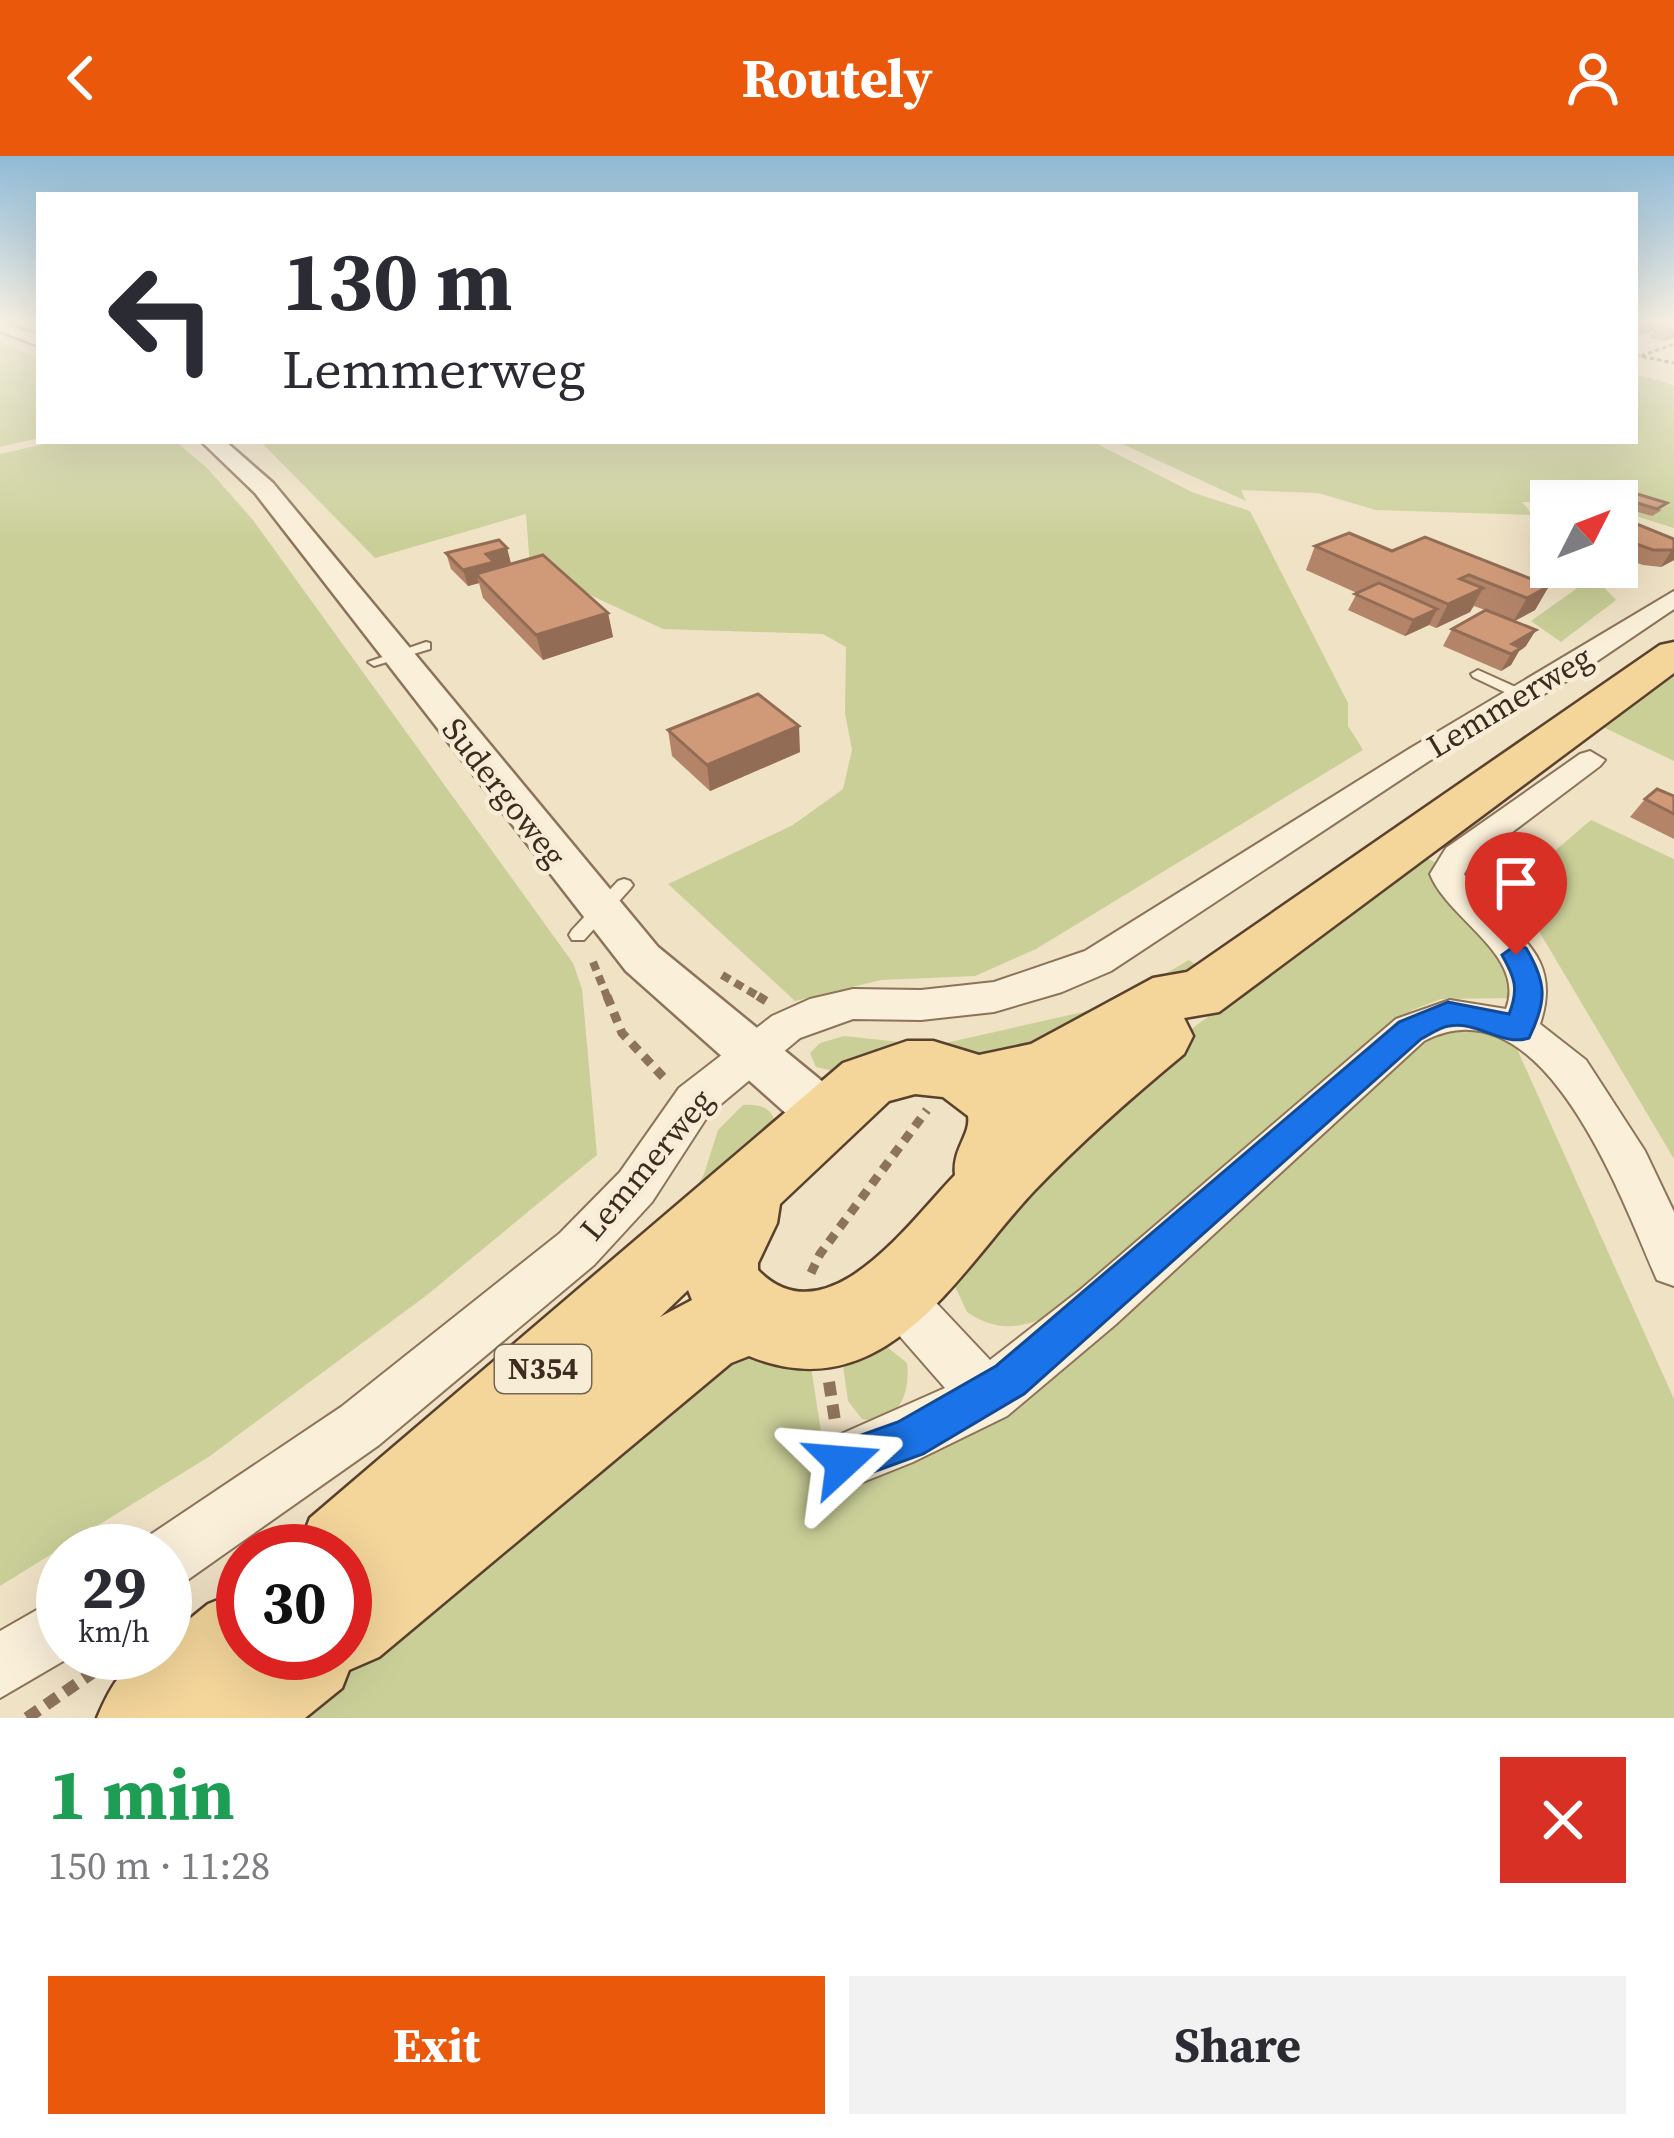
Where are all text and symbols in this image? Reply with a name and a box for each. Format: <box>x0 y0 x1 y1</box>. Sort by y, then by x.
text: Routely <box>741 41 933 115</box>
icon: back <box>48 45 114 111</box>
icon: person <box>1560 45 1626 111</box>
text: 130 m <box>282 223 513 338</box>
icon: left <box>84 240 240 396</box>
text: Lemmerweg <box>282 332 586 406</box>
north arrow <box>1530 480 1638 588</box>
map controls <box>1530 480 1638 588</box>
street label: Lemmerweg <box>1418 634 1600 769</box>
street label: Sudergoweg <box>432 708 577 876</box>
pin <box>1465 832 1567 955</box>
icon: arrive <box>1483 850 1549 916</box>
street label: Lemmerweg <box>570 1079 723 1250</box>
road number: N354 <box>495 1345 591 1393</box>
position arrow <box>780 1399 906 1525</box>
speed limit sign: 30 <box>216 1524 372 1680</box>
text: 29 <box>81 1546 147 1628</box>
text: km/h <box>78 1611 150 1652</box>
text: 1 min <box>48 1744 235 1843</box>
button: close <box>1500 1757 1626 1883</box>
text: 150 m · 11:28 <box>48 1839 270 1892</box>
button: Exit <box>48 1976 825 2114</box>
button: Share <box>849 1976 1626 2114</box>

